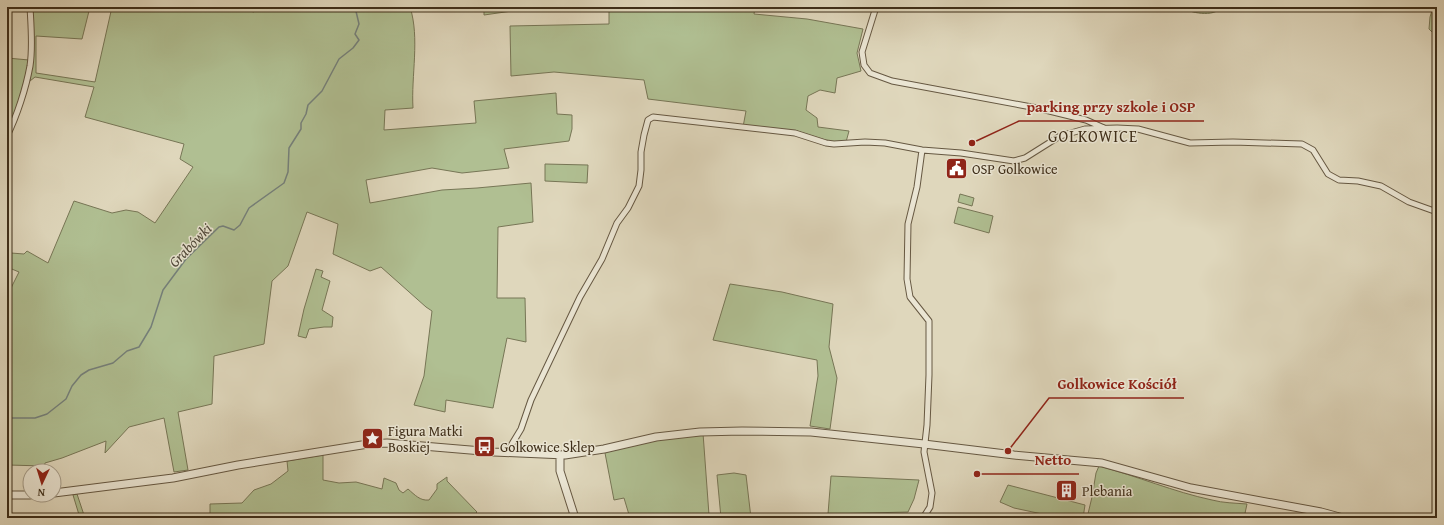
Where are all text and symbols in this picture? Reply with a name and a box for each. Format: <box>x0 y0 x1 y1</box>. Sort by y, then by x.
callout: parking przy szkole i OSP <box>1019 94 1204 121</box>
text: parking przy szkole i OSP <box>1026 96 1196 117</box>
district label: GOLKOWICE <box>1048 124 1138 148</box>
public building icon: OSP Golkowice <box>944 156 970 182</box>
place label: OSP Golkowice <box>972 159 1058 179</box>
water label: Grabówki <box>164 218 216 272</box>
callout: Golkowice Kościół <box>1049 371 1184 398</box>
text: Golkowice Kościół <box>1057 373 1177 394</box>
place label: Figura Matki Boskiej <box>388 421 463 457</box>
place icon: Figura Matki Boskiej <box>360 426 386 452</box>
bus stop icon: Golkowice Sklep <box>472 434 498 460</box>
place label: Golkowice Sklep <box>500 437 595 457</box>
callout: Netto <box>1026 447 1079 474</box>
text: Netto <box>1035 449 1071 470</box>
north arrow <box>22 463 62 503</box>
building icon: Plebania <box>1054 478 1080 504</box>
place label: Plebania <box>1082 481 1133 501</box>
text: N <box>36 485 46 501</box>

